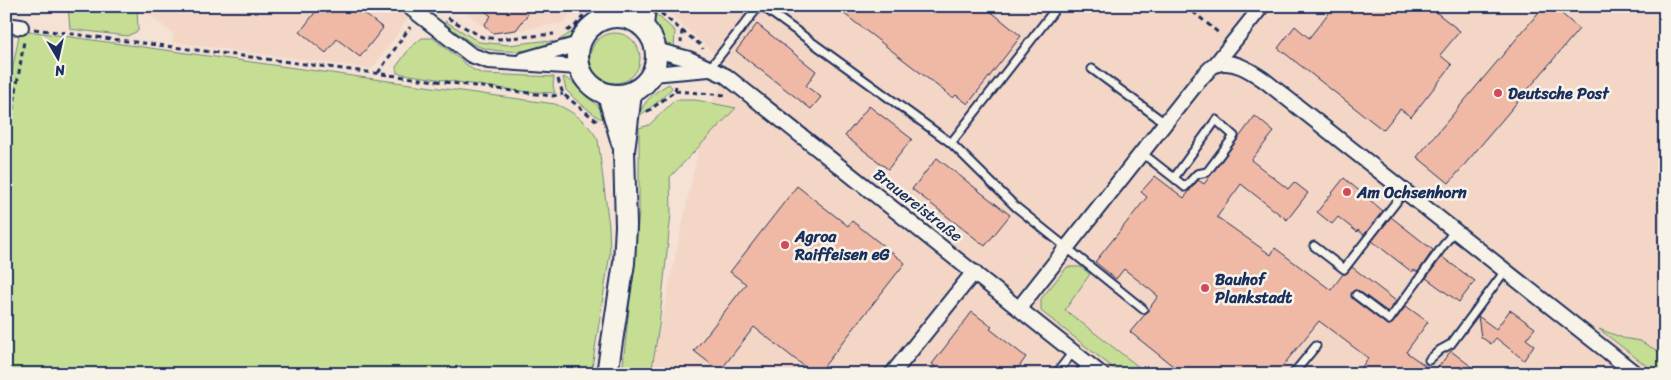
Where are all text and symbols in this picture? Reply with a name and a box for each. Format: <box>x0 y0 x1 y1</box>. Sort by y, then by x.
north arrow <box>32 32 82 82</box>
text: N <box>53 57 68 83</box>
place label: Deutsche Post <box>1508 79 1610 108</box>
marker: Deutsche Post <box>1492 87 1504 99</box>
street label: Brauereistraße <box>867 160 969 250</box>
place label: Am Ochsenhorn <box>1356 178 1467 207</box>
marker: Am Ochsenhorn <box>1341 186 1353 198</box>
place label: Agroa Raiffeisen eG <box>794 222 891 269</box>
marker: Agroa Raiffeisen eG <box>779 239 791 251</box>
place label: Bauhof Plankstadt <box>1215 265 1292 312</box>
marker: Bauhof Plankstadt <box>1199 282 1211 294</box>

